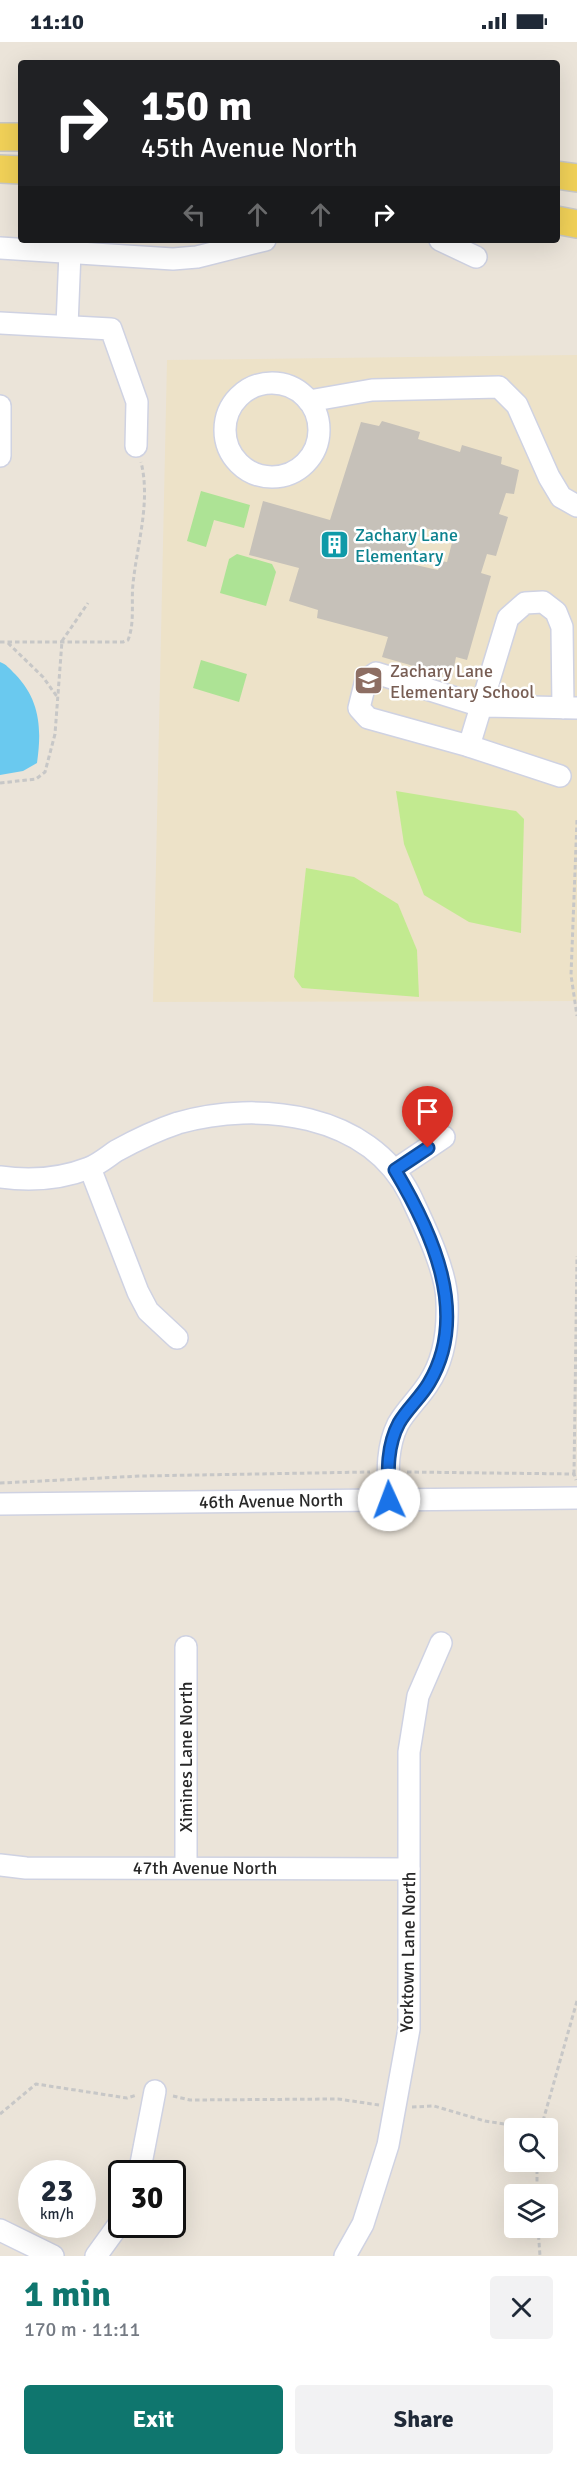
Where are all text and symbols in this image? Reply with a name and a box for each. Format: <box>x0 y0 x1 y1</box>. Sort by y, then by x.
text: 11:10 <box>30 8 84 35</box>
text: 150 m <box>141 81 252 132</box>
icon: right <box>42 84 120 162</box>
text: 45th Avenue North <box>141 132 358 165</box>
icon: left <box>178 198 211 231</box>
icon: ahead <box>241 198 274 231</box>
icon: ahead <box>304 198 337 231</box>
icon: right <box>367 198 400 231</box>
place label: Zachary Lane Elementary <box>355 524 458 567</box>
building icon: Zachary Lane Elementary <box>318 529 350 561</box>
place label: Zachary Lane Elementary School <box>390 660 535 703</box>
school or university icon: Zachary Lane Elementary School <box>353 665 385 697</box>
pin <box>402 1086 453 1148</box>
icon: arrive <box>411 1095 444 1128</box>
position arrow <box>357 1468 421 1532</box>
street label: 46th Avenue North <box>199 1489 343 1513</box>
street label: Ximines Lane North <box>175 1681 197 1833</box>
street label: 47th Avenue North <box>133 1857 277 1879</box>
street label: Yorktown Lane North <box>396 1871 420 2033</box>
map controls <box>504 2118 558 2238</box>
button: search <box>504 2118 558 2172</box>
speed limit sign: 30 <box>108 2160 186 2238</box>
text: 23 <box>41 2173 73 2210</box>
button: layers <box>504 2184 558 2238</box>
text: km/h <box>40 2205 74 2223</box>
text: 1 min <box>24 2272 111 2317</box>
button: close <box>490 2276 553 2339</box>
text: 170 m · 11:11 <box>24 2317 140 2342</box>
button: Exit <box>24 2385 283 2454</box>
button: Share <box>295 2385 553 2454</box>

